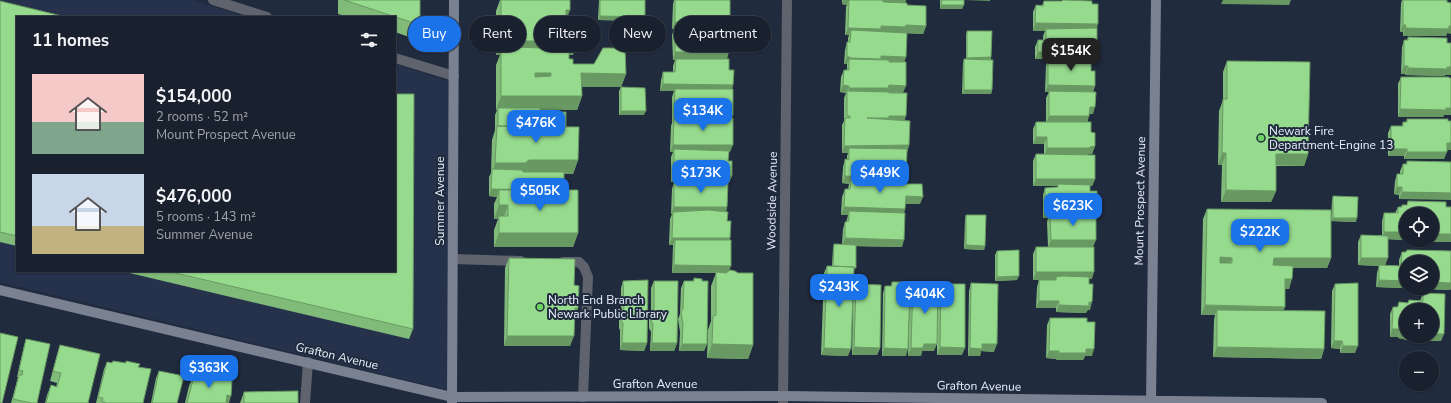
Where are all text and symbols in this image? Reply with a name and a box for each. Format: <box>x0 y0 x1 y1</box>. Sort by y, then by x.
chip: Buy <box>408 16 461 52</box>
chip: Rent <box>469 16 526 52</box>
chip: Filters <box>534 16 601 52</box>
chip: New <box>609 16 666 52</box>
chip: Apartment <box>674 16 771 52</box>
text: 11 homes <box>32 29 109 52</box>
icon: filters <box>358 29 380 51</box>
pin: $154K <box>1043 38 1099 72</box>
text: $154K <box>1051 42 1091 60</box>
text: $154,000 <box>156 85 232 108</box>
icon: home <box>64 90 112 138</box>
pin: $134K <box>675 98 731 132</box>
text: $134K <box>683 102 723 120</box>
text: 2 rooms · 52 m² <box>156 108 248 126</box>
pin: $476K <box>508 110 564 144</box>
text: $476K <box>516 114 556 132</box>
place label: Newark Fire Department-Engine 13 <box>1269 123 1393 153</box>
text: Mount Prospect Avenue <box>156 126 296 144</box>
marker: Newark Fire Department-Engine 13 <box>1256 133 1266 143</box>
street label: Mount Prospect Avenue <box>1131 136 1149 266</box>
street label: Woodside Avenue <box>763 152 781 250</box>
street label: Summer Avenue <box>432 156 448 246</box>
pin: $173K <box>673 160 729 194</box>
pin: $449K <box>852 160 908 194</box>
text: $173K <box>681 164 721 182</box>
text: $449K <box>860 164 900 182</box>
pin: $505K <box>512 178 568 212</box>
text: $505K <box>520 182 560 200</box>
text: $476,000 <box>156 185 232 208</box>
icon: home <box>64 190 112 238</box>
pin: $623K <box>1045 193 1101 227</box>
text: $623K <box>1053 197 1093 215</box>
map controls <box>1399 207 1439 391</box>
button: locate <box>1399 207 1439 247</box>
text: 5 rooms · 143 m² <box>156 208 256 226</box>
pin: $222K <box>1232 219 1288 253</box>
text: $222K <box>1240 223 1280 241</box>
text: Summer Avenue <box>156 226 253 244</box>
button: layers <box>1399 255 1439 295</box>
pin: $243K <box>811 274 867 308</box>
text: $243K <box>819 278 859 296</box>
pin: $404K <box>897 281 953 315</box>
text: $404K <box>905 285 945 303</box>
place label: North End Branch Newark Public Library <box>548 292 668 322</box>
marker: North End Branch Newark Public Library <box>535 302 545 312</box>
button: + <box>1399 303 1439 343</box>
street label: Grafton Avenue <box>294 339 380 373</box>
button: − <box>1399 351 1439 391</box>
pin: $363K <box>181 355 237 389</box>
text: $363K <box>189 359 229 377</box>
street label: Grafton Avenue <box>613 376 697 392</box>
street label: Grafton Avenue <box>937 377 1021 395</box>

